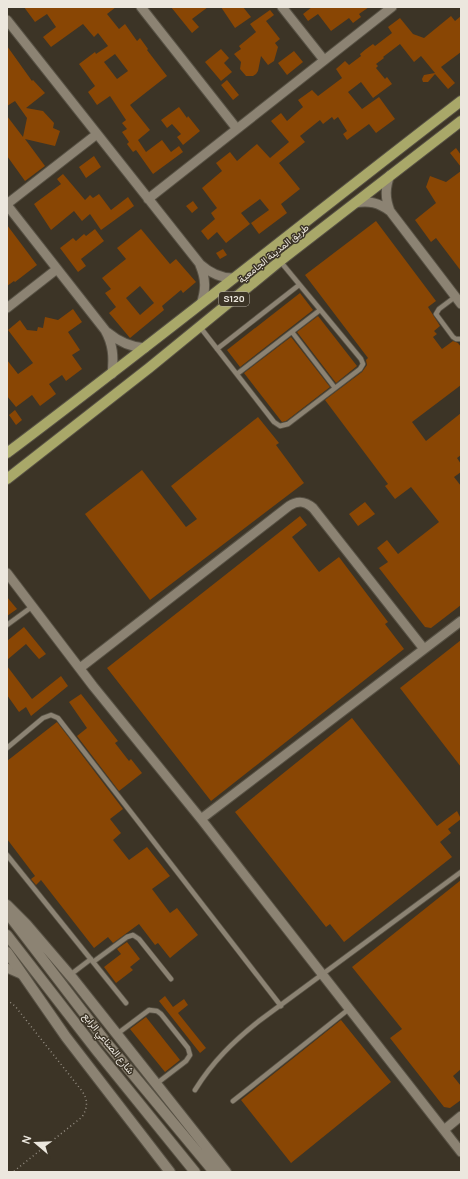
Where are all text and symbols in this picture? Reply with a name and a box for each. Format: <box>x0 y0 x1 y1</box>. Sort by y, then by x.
street label: طريق المدينة الجامعية <box>235 220 312 286</box>
road number: S120 <box>219 292 249 306</box>
street label: شارع الصناعي الرابع <box>78 1009 138 1078</box>
north arrow <box>16 1123 56 1163</box>
text: N <box>18 1133 34 1146</box>

